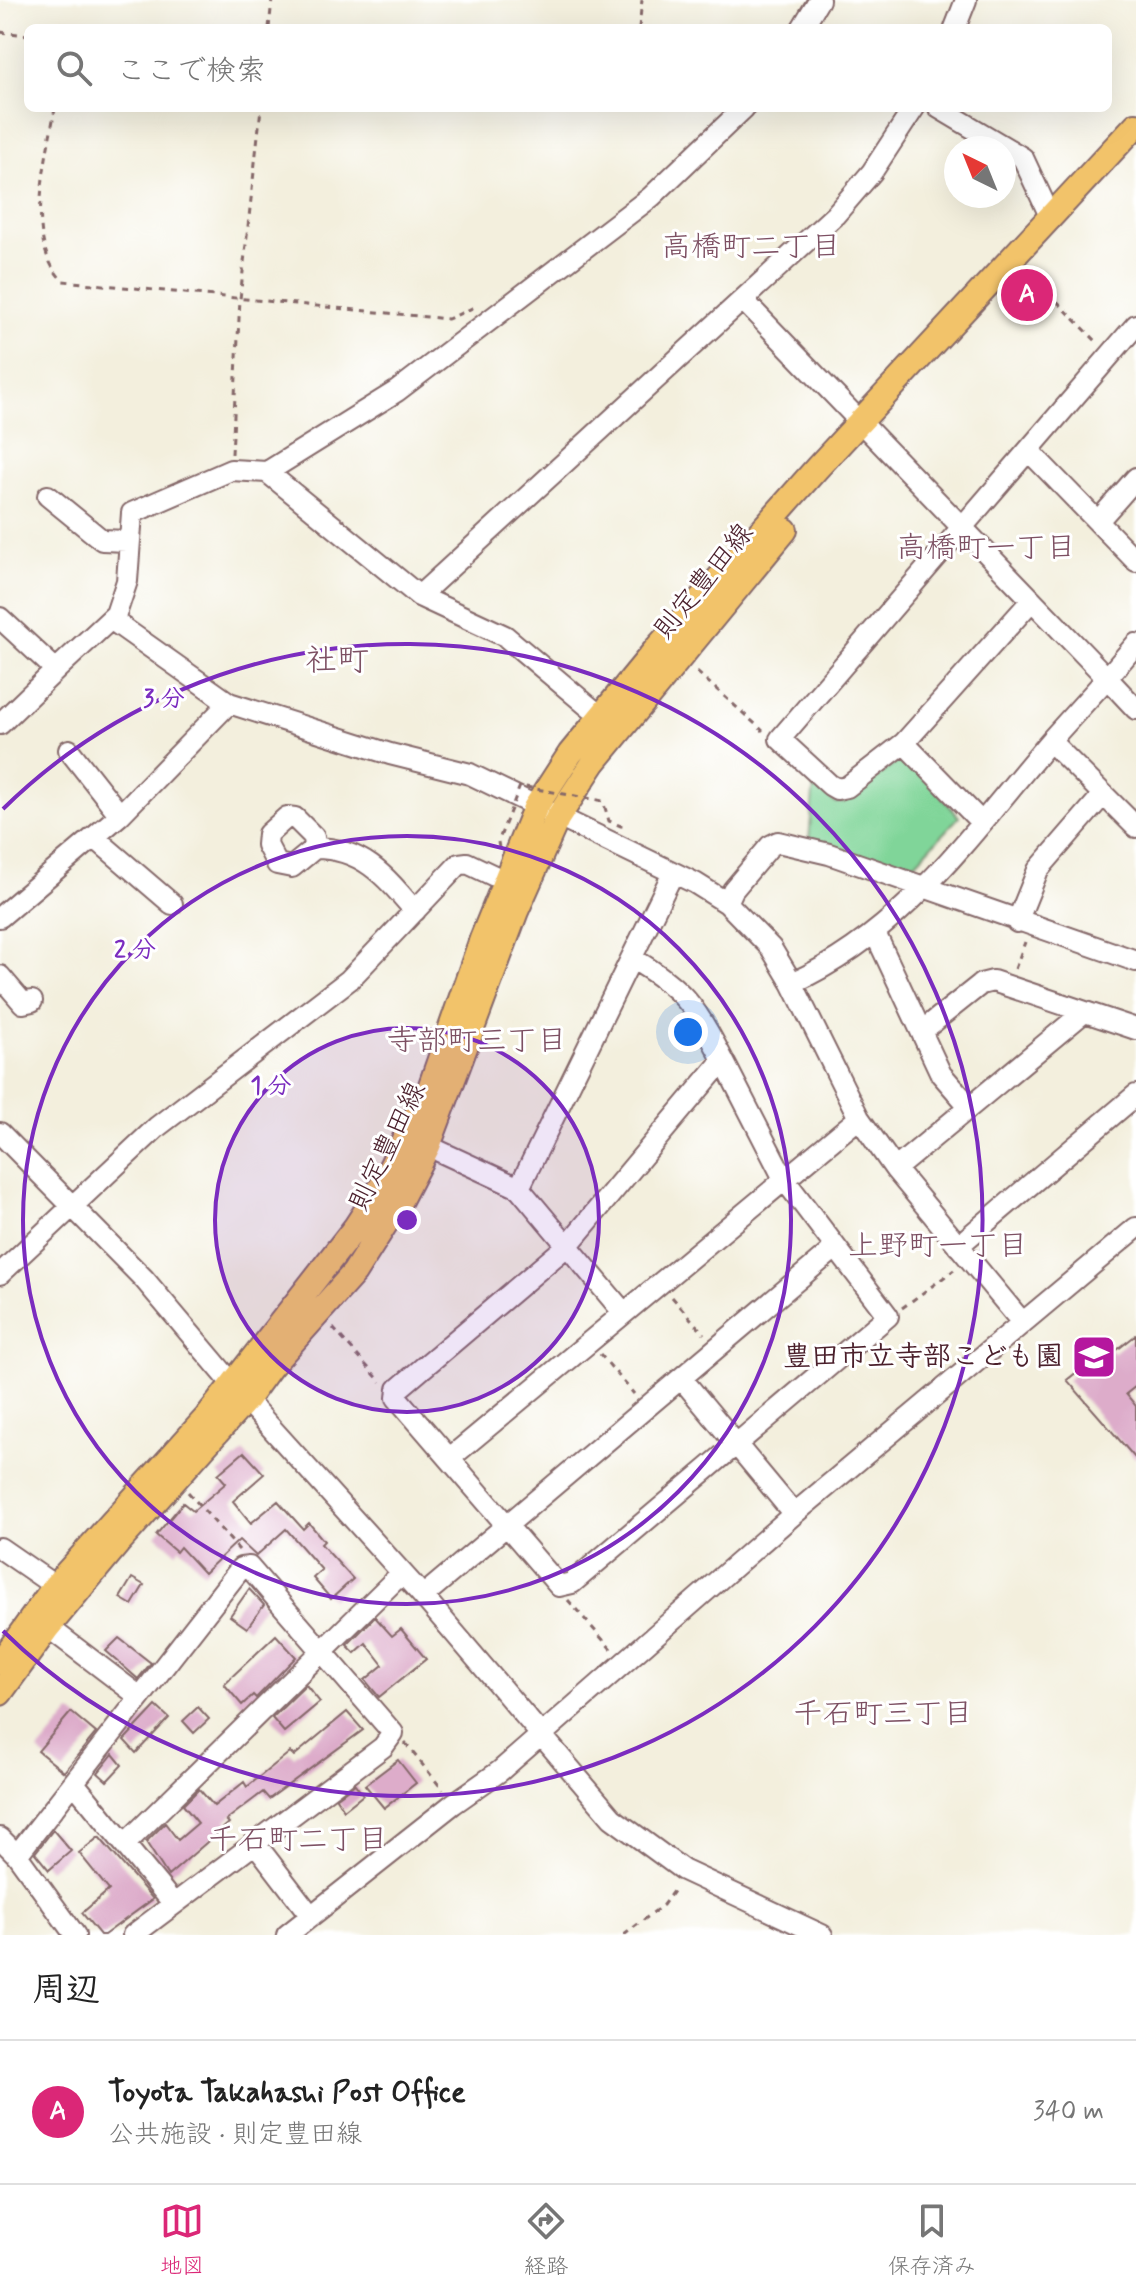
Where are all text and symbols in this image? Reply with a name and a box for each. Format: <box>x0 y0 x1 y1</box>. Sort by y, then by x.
search box <box>24 24 1112 112</box>
icon: search <box>52 46 96 90</box>
text: ここで検索 <box>116 52 266 91</box>
north arrow <box>944 136 1016 208</box>
district label: 高橋町二丁目 <box>661 228 841 267</box>
pin: A <box>1001 265 1053 325</box>
street label: 則定豊田線 <box>646 516 762 648</box>
district label: 高橋町一丁目 <box>896 529 1076 568</box>
district label: 社町 <box>305 640 369 682</box>
text: 3 分 <box>143 684 185 715</box>
text: 2 分 <box>114 935 156 966</box>
your location <box>668 1012 708 1052</box>
district label: 寺部町三丁目 <box>387 1022 567 1061</box>
text: 1 分 <box>250 1071 292 1102</box>
street label: 則定豊田線 <box>341 1076 435 1218</box>
centre of rings <box>393 1206 421 1234</box>
district label: 上野町一丁目 <box>848 1227 1028 1266</box>
school or university icon: 豊田市立寺部こども園 <box>1070 1333 1118 1381</box>
place label: 豊田市立寺部こども園 <box>783 1339 1063 1376</box>
district label: 千石町三丁目 <box>793 1695 973 1734</box>
district label: 千石町二丁目 <box>208 1821 388 1860</box>
text: 周辺 <box>32 1968 100 2013</box>
text: Toyota Takahashi Post Office <box>108 2073 466 2112</box>
text: A <box>49 2095 67 2129</box>
text: 340 m <box>1033 2095 1104 2129</box>
text: 公共施設 · 則定豊田線 <box>108 2118 362 2152</box>
tab: 地図 <box>160 2199 204 2281</box>
tab: 経路 <box>524 2199 568 2281</box>
tab: 保存済み <box>888 2199 976 2281</box>

